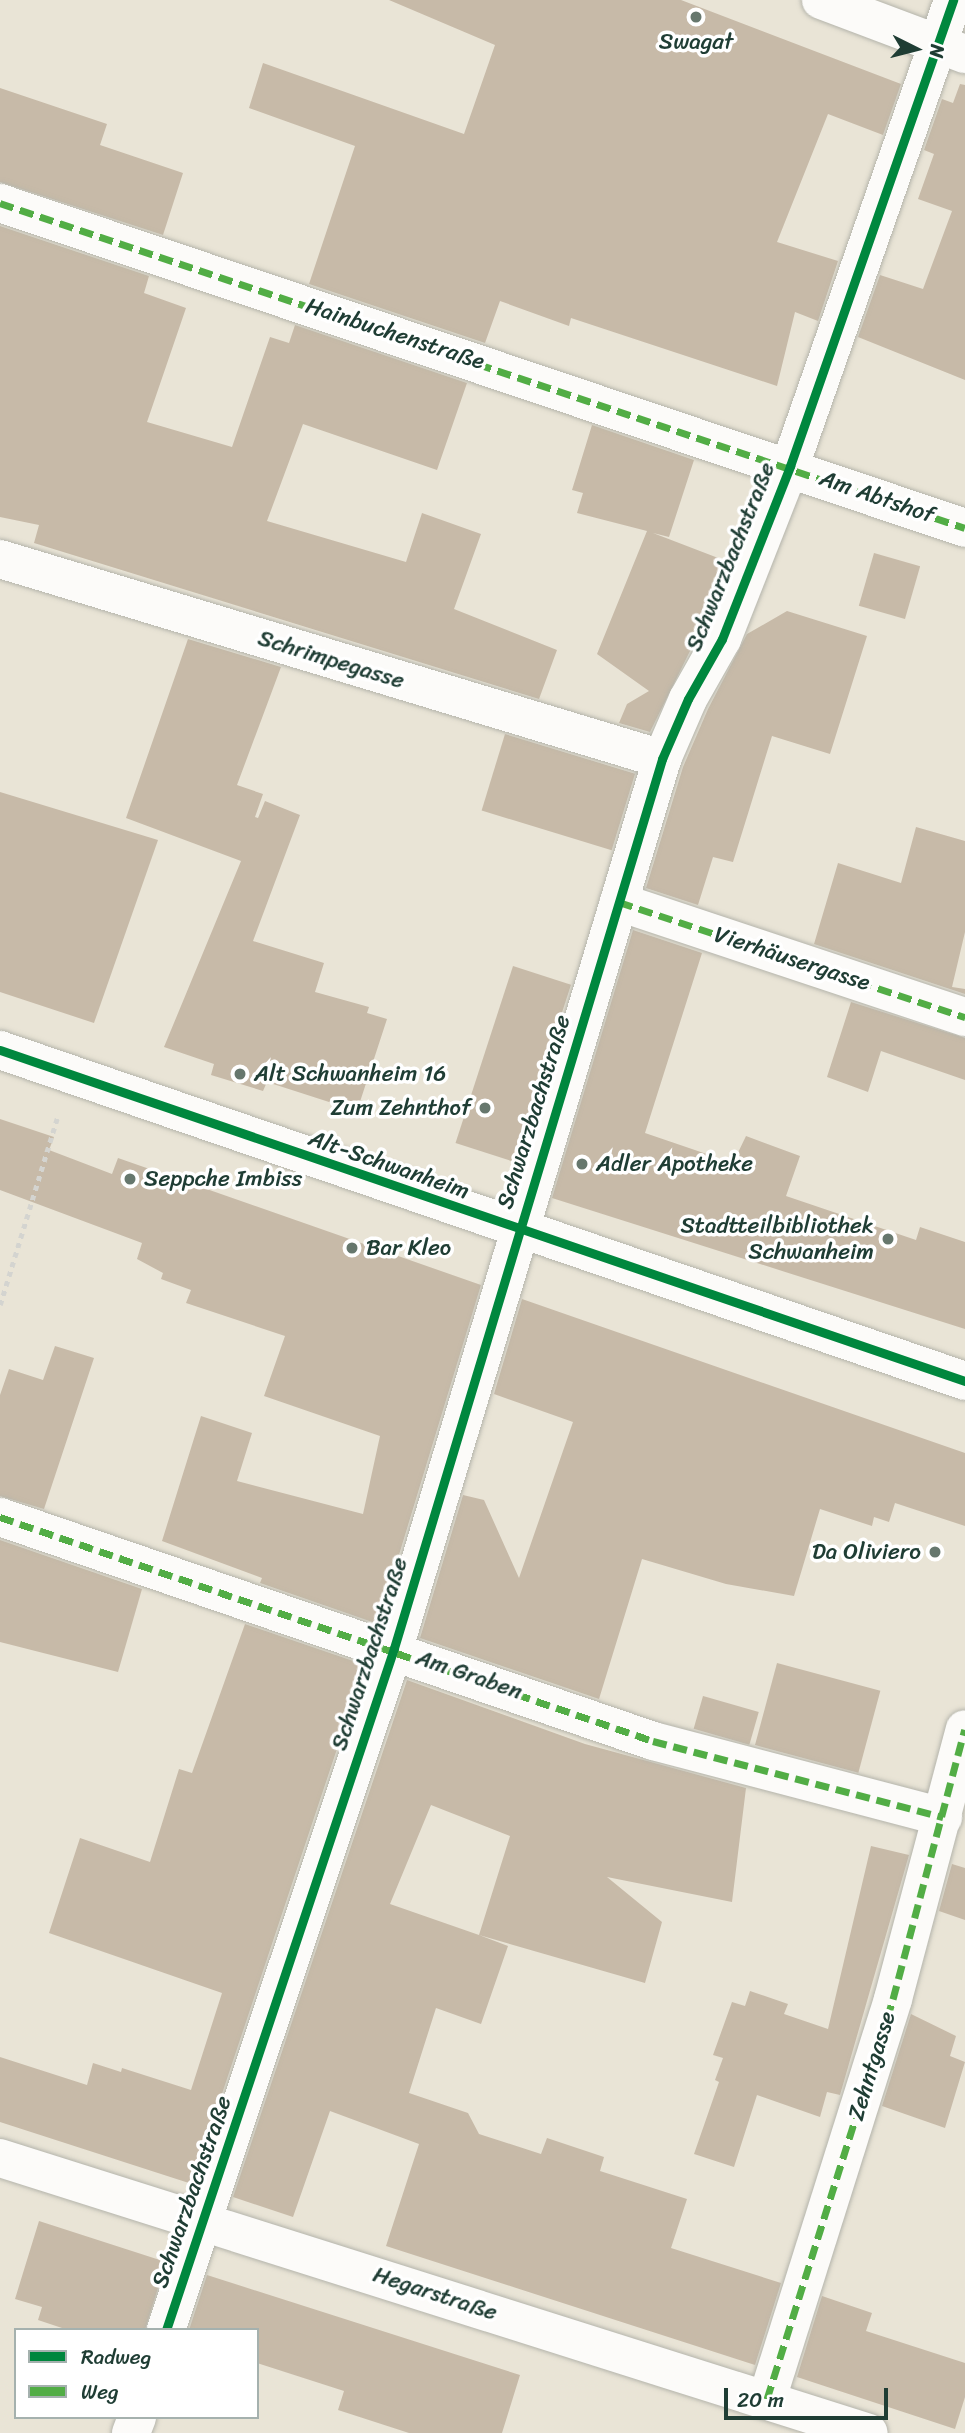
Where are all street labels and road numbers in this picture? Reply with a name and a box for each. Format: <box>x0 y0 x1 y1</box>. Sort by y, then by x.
street label: Hainbuchenstraße <box>302 292 488 376</box>
street label: Schwarzbachstraße <box>681 459 781 655</box>
street label: Am Abtshof <box>816 464 938 530</box>
street label: Schrimpegasse <box>255 625 407 695</box>
street label: Vierhäusergasse <box>711 921 873 997</box>
street label: Schwarzbachstraße <box>491 1012 577 1212</box>
street label: Alt-Schwanheim <box>305 1125 473 1205</box>
street label: Schwarzbachstraße <box>326 1554 414 1754</box>
street label: Am Graben <box>412 1644 526 1706</box>
street label: Zehntgasse <box>842 2008 902 2124</box>
street label: Schwarzbachstraße <box>146 2092 238 2292</box>
street label: Hegarstraße <box>369 2261 501 2327</box>

